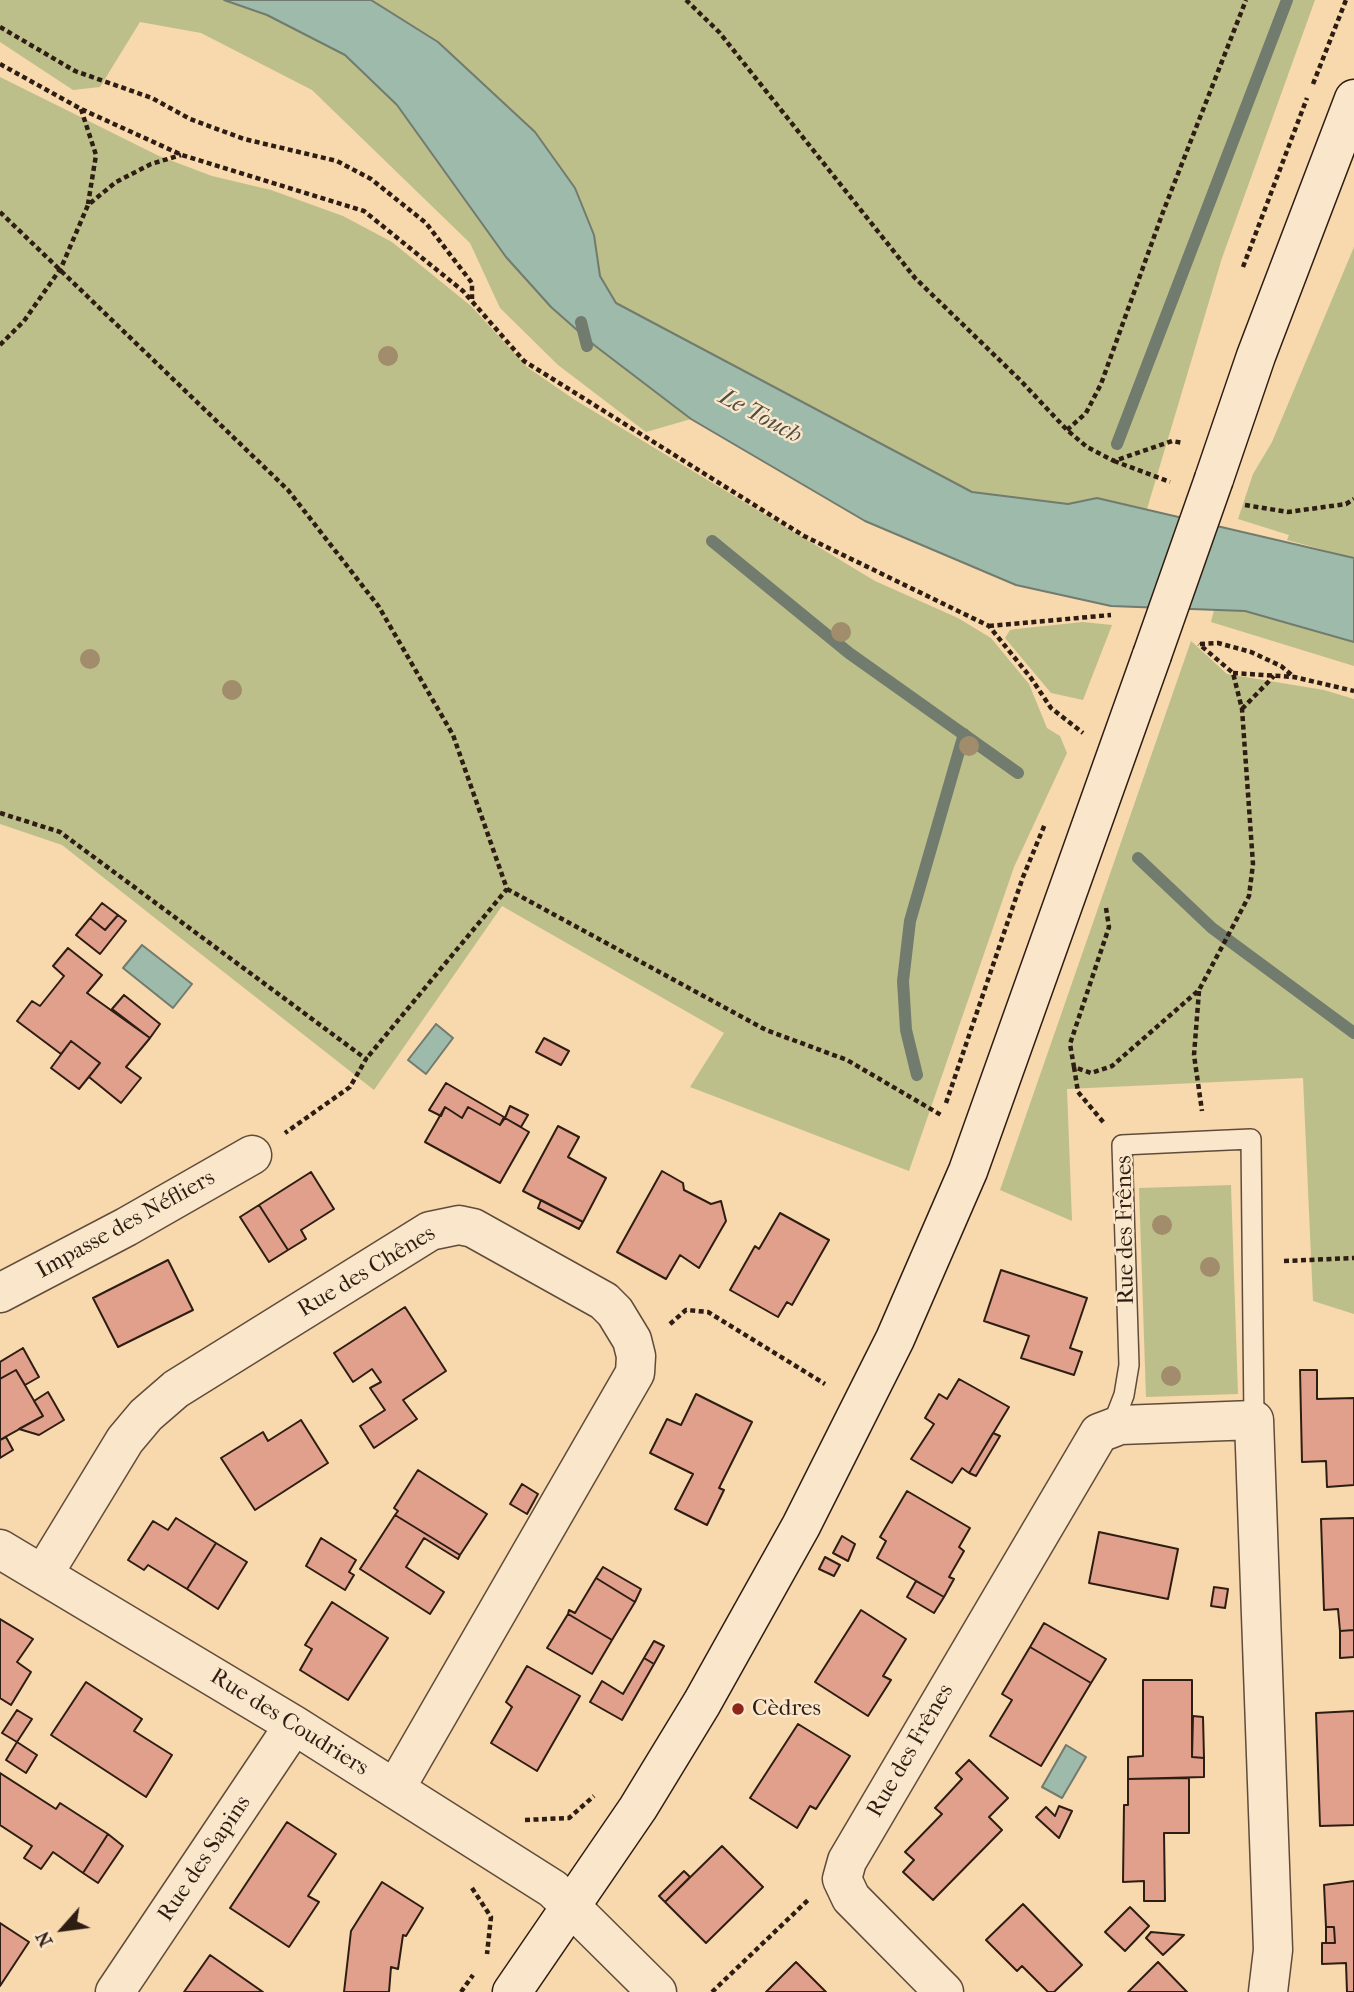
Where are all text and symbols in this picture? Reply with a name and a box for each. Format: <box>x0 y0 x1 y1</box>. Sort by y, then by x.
water label: Le Touch <box>714 383 806 451</box>
street label: Rue des Frênes <box>1111 1155 1141 1305</box>
street label: Impasse des Néfliers <box>32 1165 220 1285</box>
street label: Rue des Chênes <box>293 1220 441 1324</box>
street label: Rue des Coudriers <box>205 1663 373 1783</box>
street label: Rue des Frênes <box>862 1679 960 1823</box>
place label: Cèdres <box>752 1695 821 1723</box>
marker: Cèdres <box>730 1701 746 1717</box>
street label: Rue des Sapins <box>153 1791 257 1927</box>
north arrow <box>28 1894 98 1964</box>
text: N <box>31 1927 58 1950</box>

